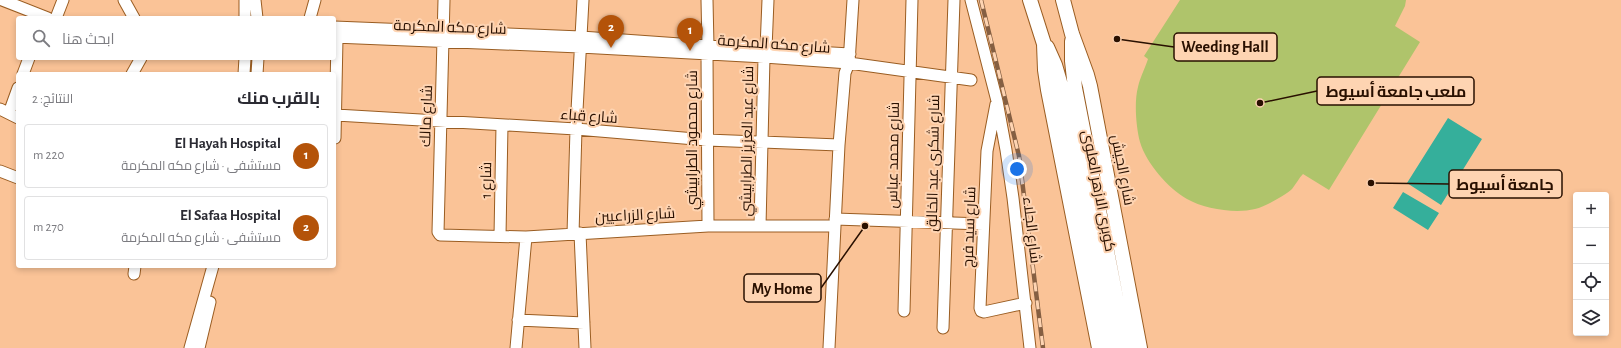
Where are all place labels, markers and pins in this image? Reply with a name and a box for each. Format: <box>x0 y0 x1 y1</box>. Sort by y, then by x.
pin: 2 <box>598 15 624 48</box>
pin: 1 <box>677 18 703 51</box>
callout: Weeding Hall <box>1174 33 1277 61</box>
callout: ملعب جامعة أسيوط <box>1317 77 1474 105</box>
callout: جامعة أسيوط <box>1449 170 1562 198</box>
callout: My Home <box>744 274 821 302</box>

